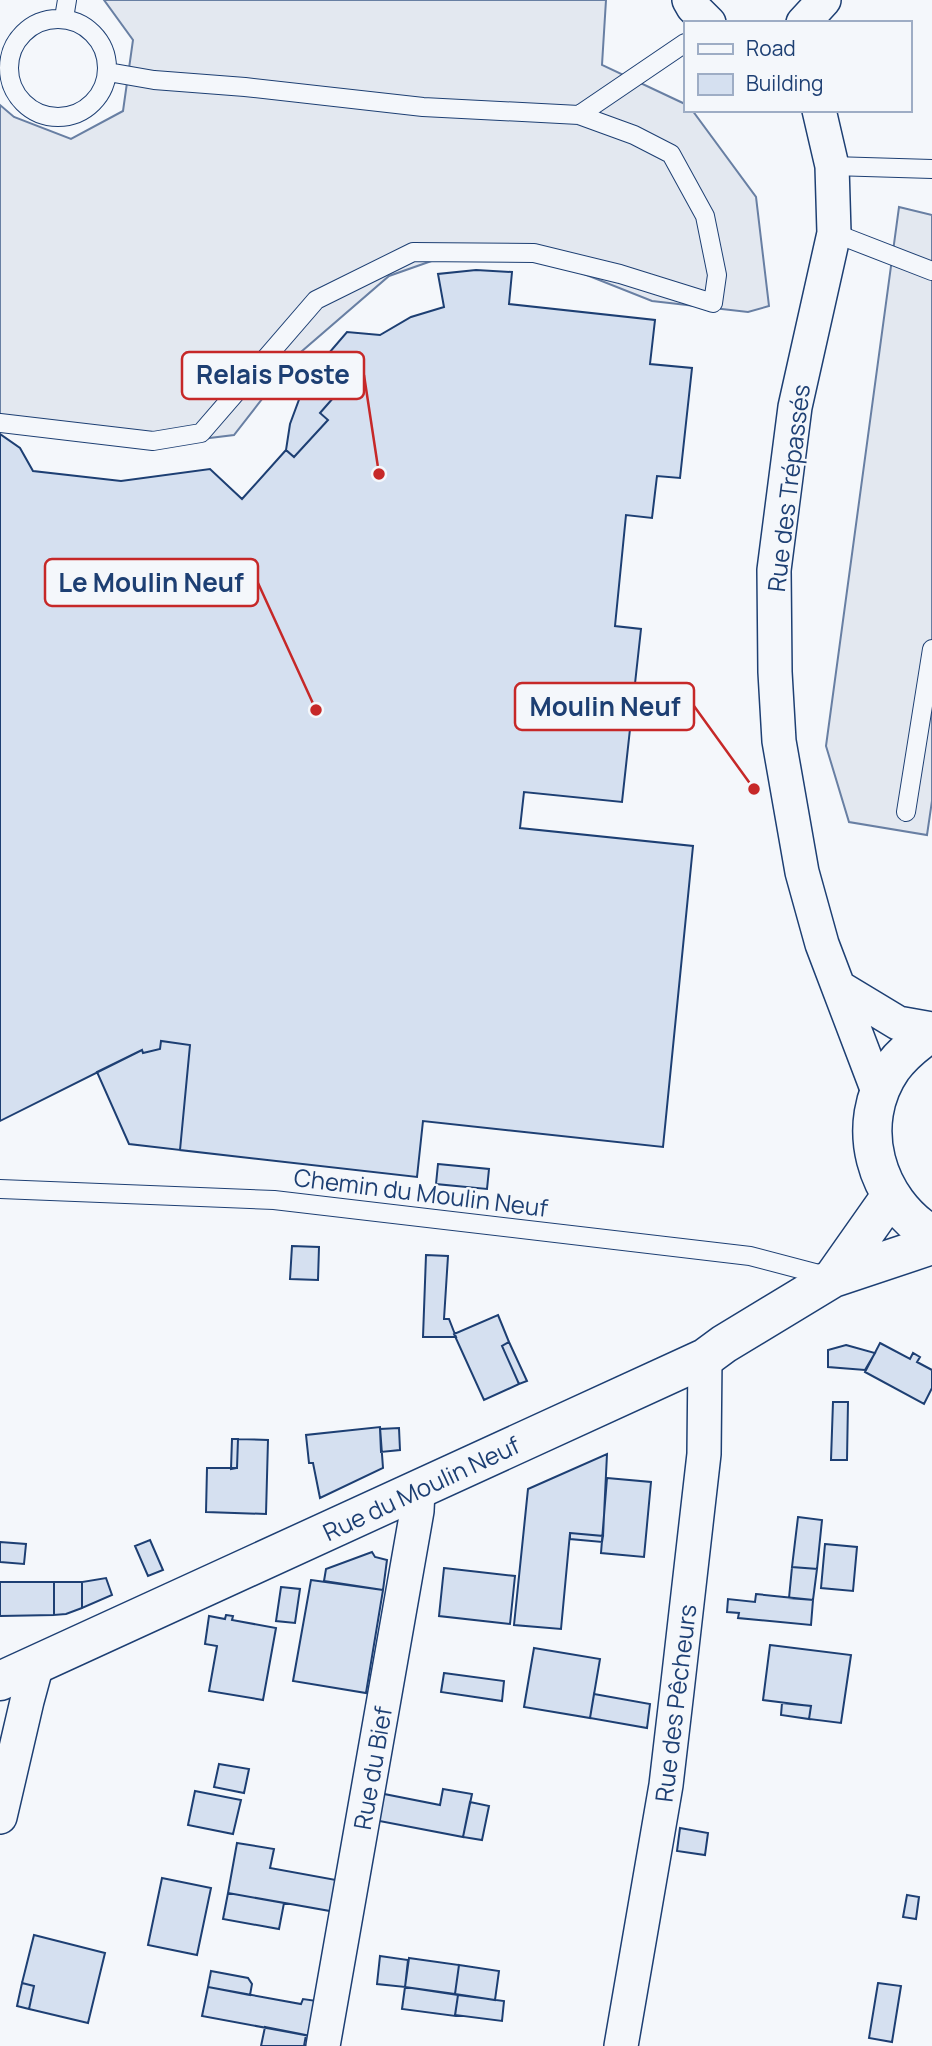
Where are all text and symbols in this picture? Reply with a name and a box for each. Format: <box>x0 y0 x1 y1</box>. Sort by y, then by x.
legend <box>684 21 911 112</box>
text: Road <box>746 34 796 62</box>
text: Building <box>746 69 823 97</box>
callout: Relais Poste <box>182 352 364 399</box>
text: Relais Poste <box>196 356 350 392</box>
street label: Rue des Trépassés <box>759 382 817 594</box>
callout: Le Moulin Neuf <box>45 559 258 606</box>
text: Le Moulin Neuf <box>58 564 244 600</box>
callout: Moulin Neuf <box>515 683 694 730</box>
text: Moulin Neuf <box>529 688 681 724</box>
street label: Chemin du Moulin Neuf <box>292 1160 550 1224</box>
street label: Rue du Moulin Neuf <box>317 1428 525 1548</box>
street label: Rue des Pêcheurs <box>646 1602 704 1804</box>
street label: Rue du Bief <box>345 1703 399 1832</box>

